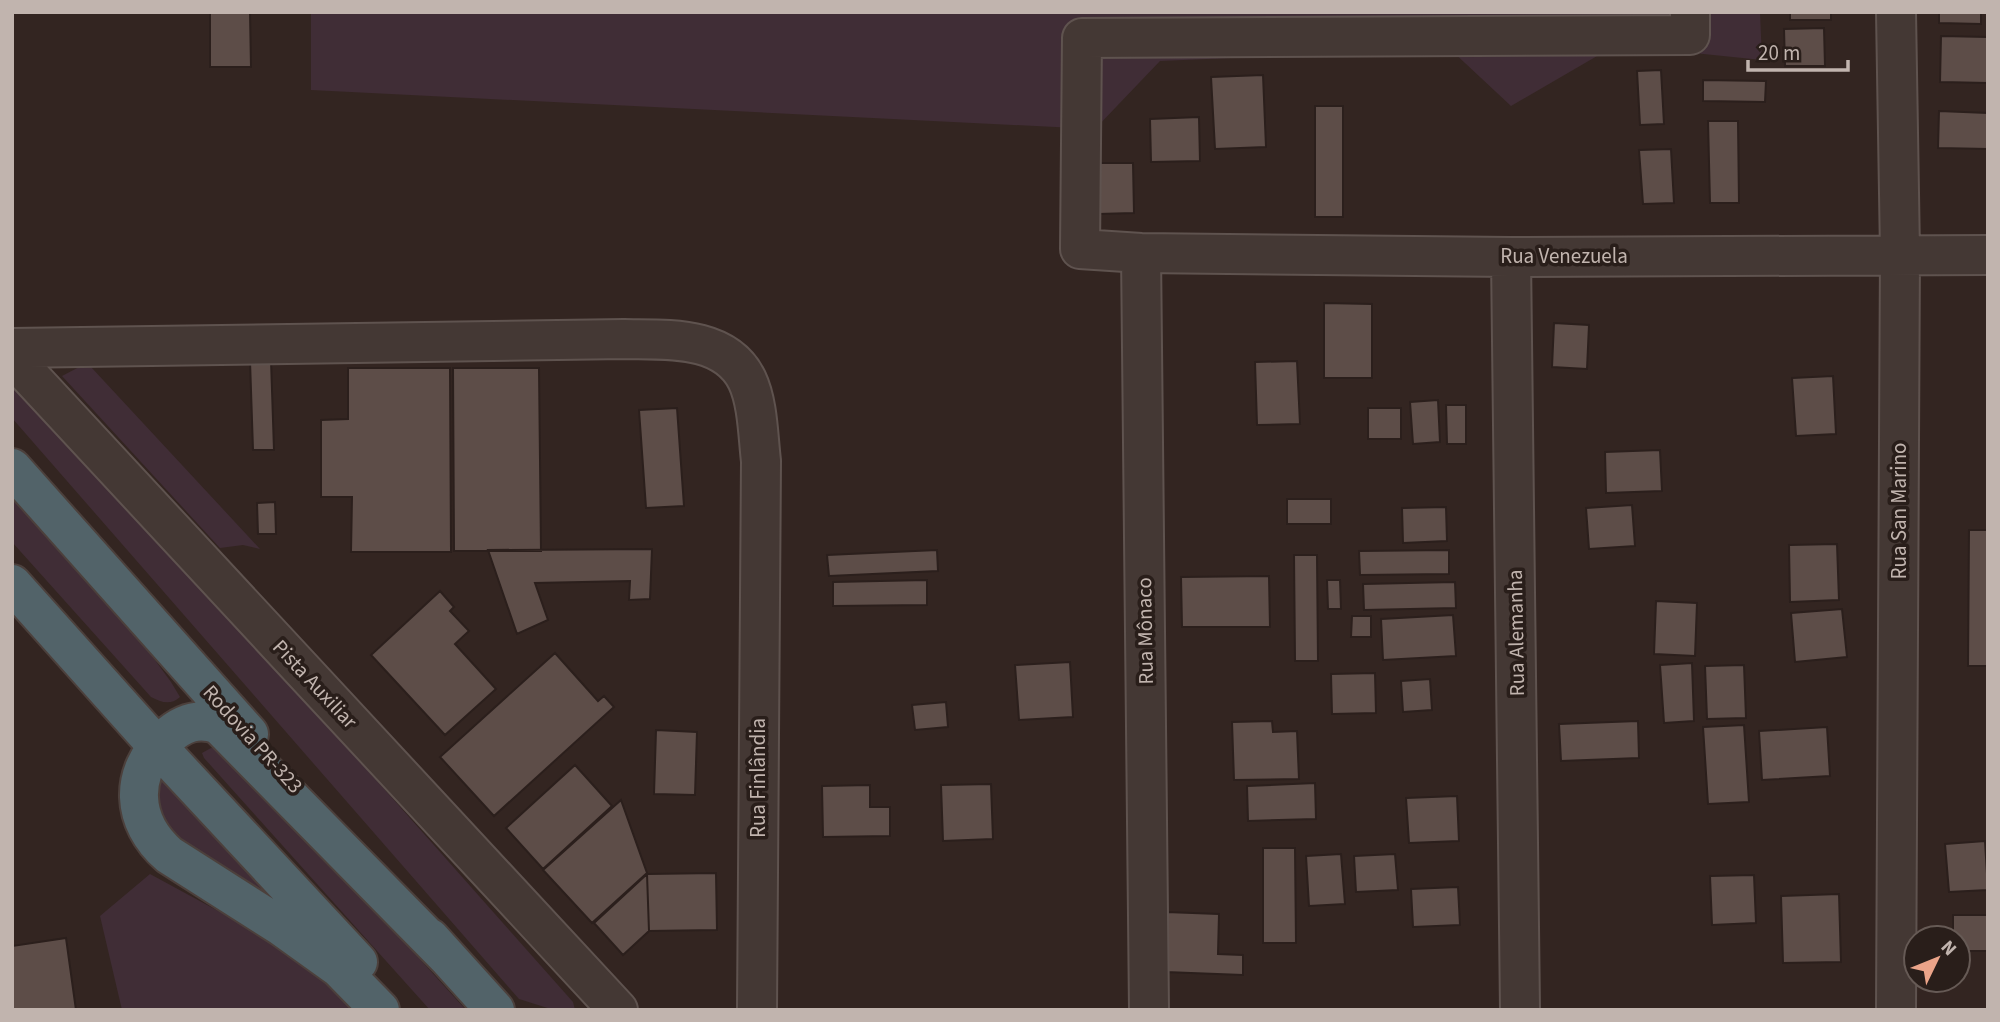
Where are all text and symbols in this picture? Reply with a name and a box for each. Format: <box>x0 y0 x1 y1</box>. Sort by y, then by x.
scale bar <box>1748 28 1848 72</box>
text: 20 m <box>1758 38 1800 68</box>
street label: Rua Venezuela <box>1500 241 1628 271</box>
street label: Rua San Marino <box>1884 443 1914 579</box>
street label: Rua Alemanha <box>1500 569 1532 697</box>
street label: Rua Mônaco <box>1129 577 1161 685</box>
street label: Pista Auxiliar <box>266 633 365 736</box>
street label: Rodovia PR-323 <box>196 678 310 800</box>
street label: Rua Finlândia <box>743 718 773 838</box>
north arrow <box>1902 924 1972 994</box>
text: N <box>1934 935 1963 962</box>

